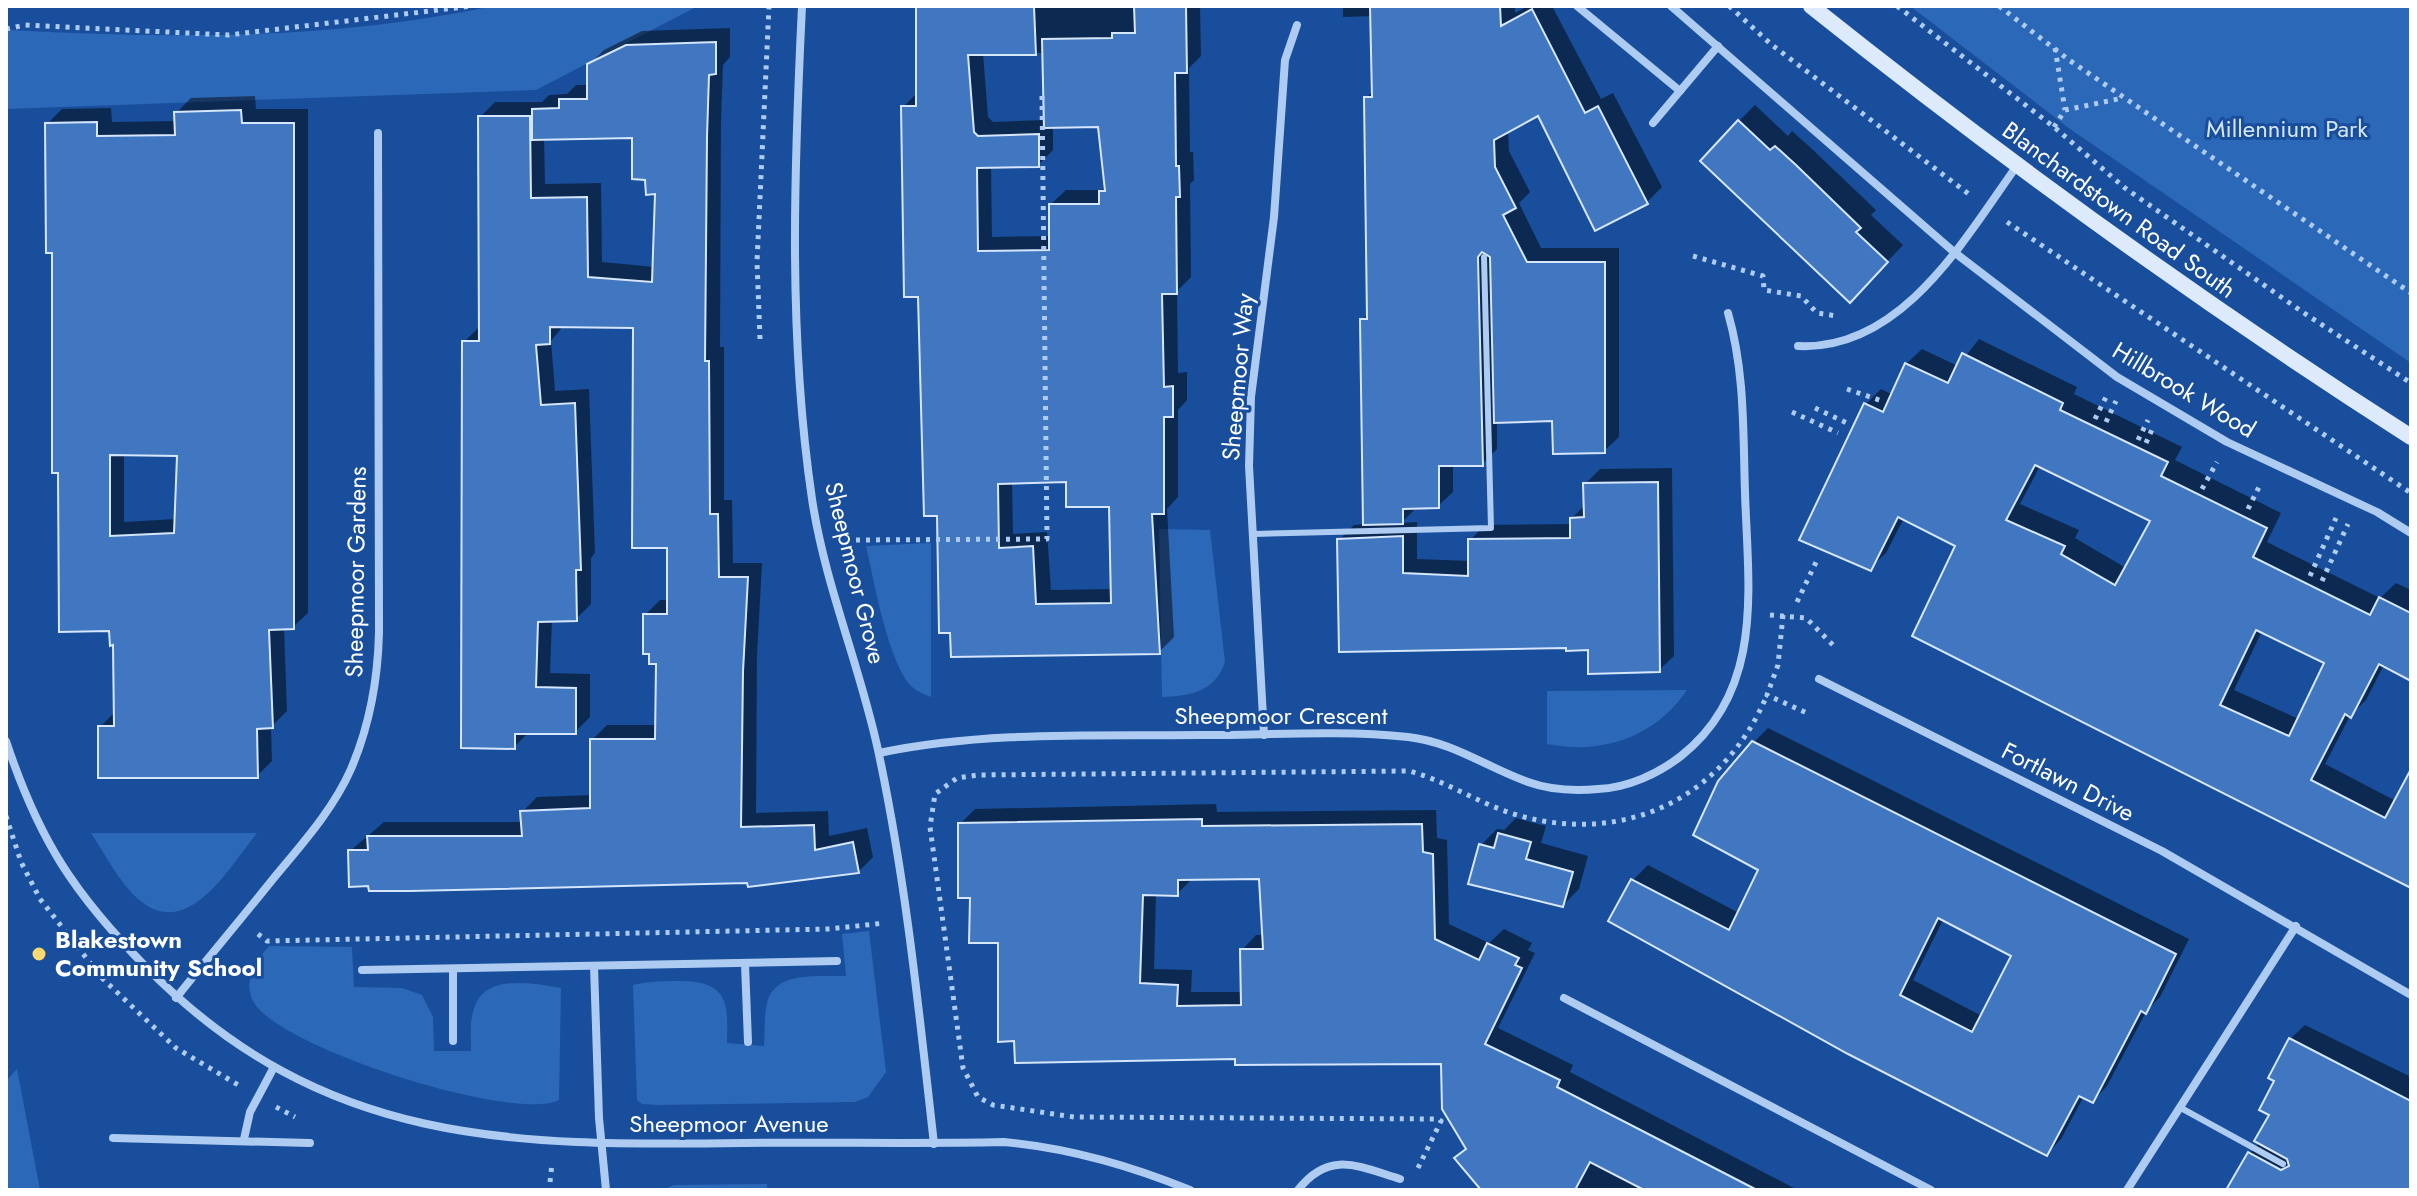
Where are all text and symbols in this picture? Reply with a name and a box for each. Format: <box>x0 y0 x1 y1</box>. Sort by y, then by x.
park label: Millennium Park <box>2206 111 2368 146</box>
street label: Blanchardstown Road South <box>1995 113 2243 306</box>
street label: Sheepmoor Way <box>1213 291 1262 462</box>
street label: Hillbrook Wood <box>2106 333 2263 446</box>
street label: Sheepmoor Gardens <box>336 466 375 678</box>
street label: Sheepmoor Grove <box>816 478 895 667</box>
street label: Sheepmoor Crescent <box>1174 698 1388 733</box>
street label: Fortlawn Drive <box>1996 733 2141 830</box>
place label: Blakestown Community School <box>55 922 262 985</box>
marker: Blakestown Community School <box>30 945 48 963</box>
street label: Sheepmoor Avenue <box>629 1106 829 1141</box>

